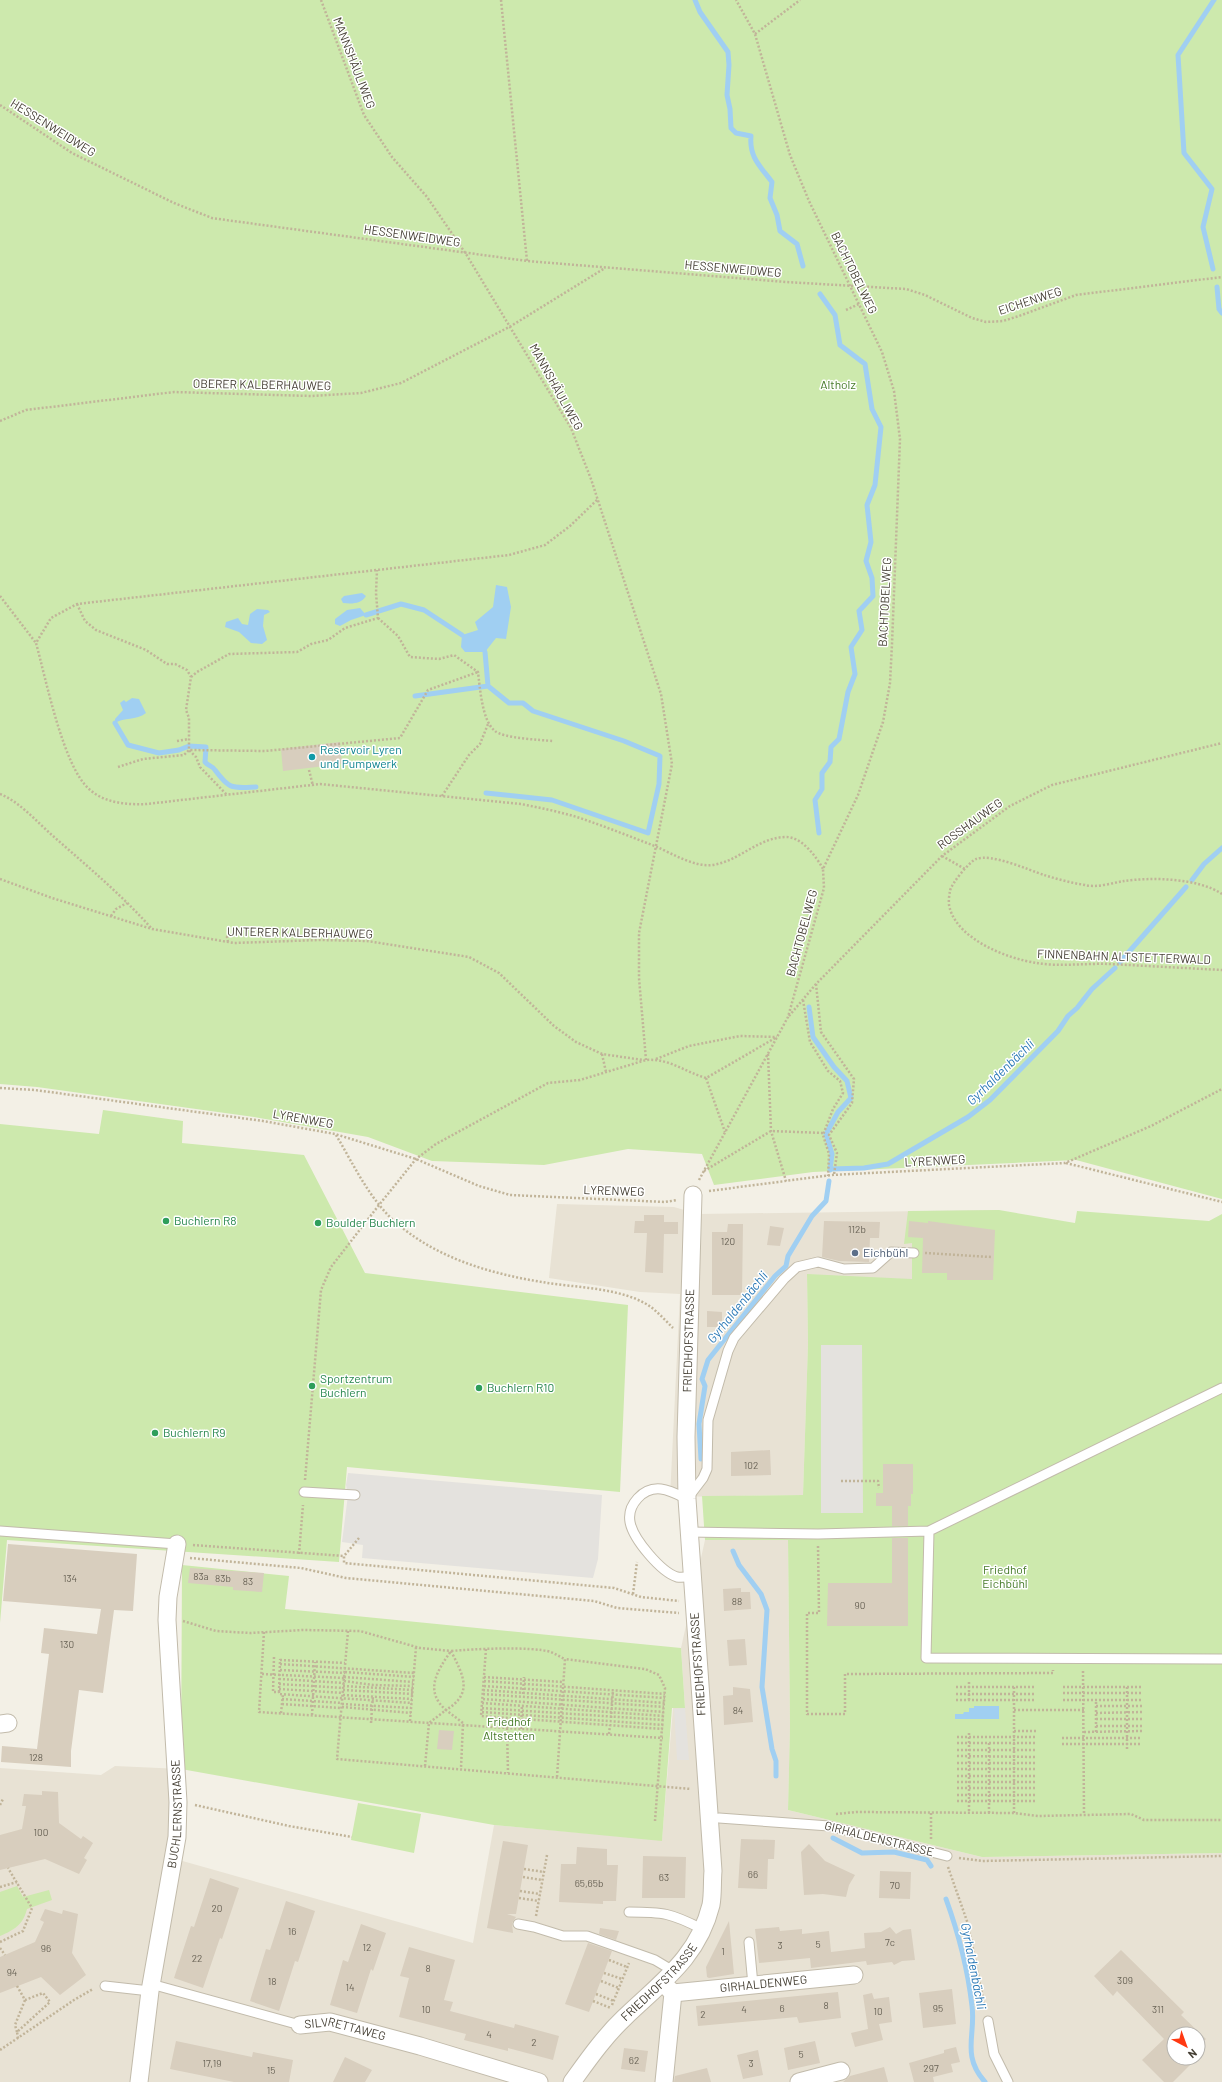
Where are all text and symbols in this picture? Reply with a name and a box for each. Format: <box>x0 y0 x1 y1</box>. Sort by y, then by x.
street label: MANNSHÄULIWEG <box>331 15 379 110</box>
street label: HESSENWEIDWEG <box>9 95 99 159</box>
street label: HESSENWEIDWEG <box>363 221 461 249</box>
street label: BACHTOBELWEG <box>829 229 881 316</box>
street label: HESSENWEIDWEG <box>684 257 782 279</box>
street label: EICHENWEG <box>996 283 1063 317</box>
street label: MANNSHÄULIWEG <box>527 341 586 432</box>
street label: OBERER KALBERHAUWEG <box>193 376 331 392</box>
park label: Altholz <box>820 377 856 391</box>
street label: BACHTOBELWEG <box>875 557 893 647</box>
place label: Reservoir Lyren und Pumpwerk <box>320 742 402 770</box>
marker: Reservoir Lyren und Pumpwerk <box>307 752 317 762</box>
street label: ROSSHAUWEG <box>934 795 1005 851</box>
street label: BACHTOBELWEG <box>783 888 819 978</box>
street label: UNTERER KALBERHAUWEG <box>227 924 373 940</box>
street label: FINNENBAHN ALTSTETTERWALD <box>1037 946 1211 966</box>
water label: Gyrhaldenbächli <box>963 1035 1038 1108</box>
street label: LYRENWEG <box>272 1106 334 1130</box>
street label: LYRENWEG <box>904 1151 966 1169</box>
street label: LYRENWEG <box>583 1182 645 1198</box>
place label: Buchlern R8 <box>174 1213 237 1227</box>
place label: Boulder Buchlern <box>326 1215 415 1229</box>
marker: Buchlern R8 <box>161 1216 171 1226</box>
marker: Boulder Buchlern <box>313 1218 323 1228</box>
house number: 112b <box>848 1223 866 1235</box>
house number: 120 <box>721 1235 735 1247</box>
place label: Eichbühl <box>863 1245 908 1259</box>
marker: Eichbühl <box>850 1248 860 1258</box>
water label: Gyrhaldenbächli <box>703 1267 771 1346</box>
street label: FRIEDHOFSTRASSE <box>679 1289 696 1393</box>
place label: Sportzentrum Buchlern <box>320 1371 392 1399</box>
place label: Buchlern R10 <box>487 1380 554 1394</box>
marker: Sportzentrum Buchlern <box>307 1381 317 1391</box>
marker: Buchlern R10 <box>474 1383 484 1393</box>
place label: Buchlern R9 <box>163 1425 226 1439</box>
marker: Buchlern R9 <box>150 1428 160 1438</box>
house number: 102 <box>744 1459 758 1471</box>
park label: Friedhof Eichbühl <box>982 1562 1028 1590</box>
house number: 83a <box>193 1570 209 1582</box>
house number: 134 <box>63 1572 77 1584</box>
house number: 83b <box>215 1572 231 1584</box>
house number: 83 <box>243 1575 253 1587</box>
house number: 88 <box>732 1595 742 1607</box>
house number: 90 <box>855 1599 865 1611</box>
street label: FRIEDHOFSTRASSE <box>686 1612 708 1716</box>
house number: 130 <box>60 1638 74 1650</box>
house number: 84 <box>733 1704 743 1716</box>
park label: Friedhof Altstetten <box>483 1714 535 1742</box>
house number: 128 <box>29 1751 43 1763</box>
street label: BUCHLERNSTRASSE <box>164 1759 184 1869</box>
street label: GIRHALDENSTRASSE <box>823 1818 935 1858</box>
house number: 100 <box>34 1826 48 1838</box>
house number: 66 <box>748 1868 758 1880</box>
house number: 63 <box>659 1871 669 1883</box>
house number: 65,65b <box>575 1877 603 1889</box>
house number: 70 <box>890 1879 900 1891</box>
house number: 20 <box>211 1902 223 1914</box>
water label: Gyrhaldenbächli <box>958 1921 990 2011</box>
house number: 16 <box>288 1925 296 1937</box>
house number: 7c <box>885 1936 895 1948</box>
house number: 5 <box>815 1938 821 1950</box>
house number: 3 <box>777 1939 783 1951</box>
street label: FRIEDHOFSTRASSE <box>617 1940 699 2023</box>
house number: 12 <box>363 1941 371 1953</box>
house number: 96 <box>41 1942 51 1954</box>
house number: 1 <box>721 1945 725 1957</box>
house number: 22 <box>192 1952 202 1964</box>
house number: 8 <box>425 1962 431 1974</box>
house number: 94 <box>7 1966 17 1978</box>
street label: GIRHALDENWEG <box>719 1972 808 1994</box>
house number: 309 <box>1117 1974 1133 1986</box>
house number: 18 <box>268 1975 276 1987</box>
house number: 14 <box>345 1981 355 1993</box>
house number: 8 <box>823 1999 829 2011</box>
house number: 6 <box>779 2002 785 2014</box>
house number: 95 <box>933 2002 943 2014</box>
house number: 10 <box>421 2003 431 2015</box>
house number: 4 <box>741 2003 747 2015</box>
house number: 311 <box>1152 2003 1164 2015</box>
house number: 10 <box>873 2005 883 2017</box>
house number: 2 <box>700 2008 706 2020</box>
street label: SILVRETTAWEG <box>304 2014 387 2043</box>
north arrow <box>1166 2026 1206 2066</box>
house number: 4 <box>486 2028 492 2040</box>
house number: 2 <box>531 2036 537 2048</box>
text: N <box>1186 2047 1200 2061</box>
house number: 5 <box>798 2048 804 2060</box>
house number: 62 <box>629 2054 639 2066</box>
house number: 17,19 <box>202 2057 222 2069</box>
house number: 3 <box>748 2057 754 2069</box>
house number: 297 <box>923 2062 939 2074</box>
house number: 15 <box>267 2064 275 2076</box>

